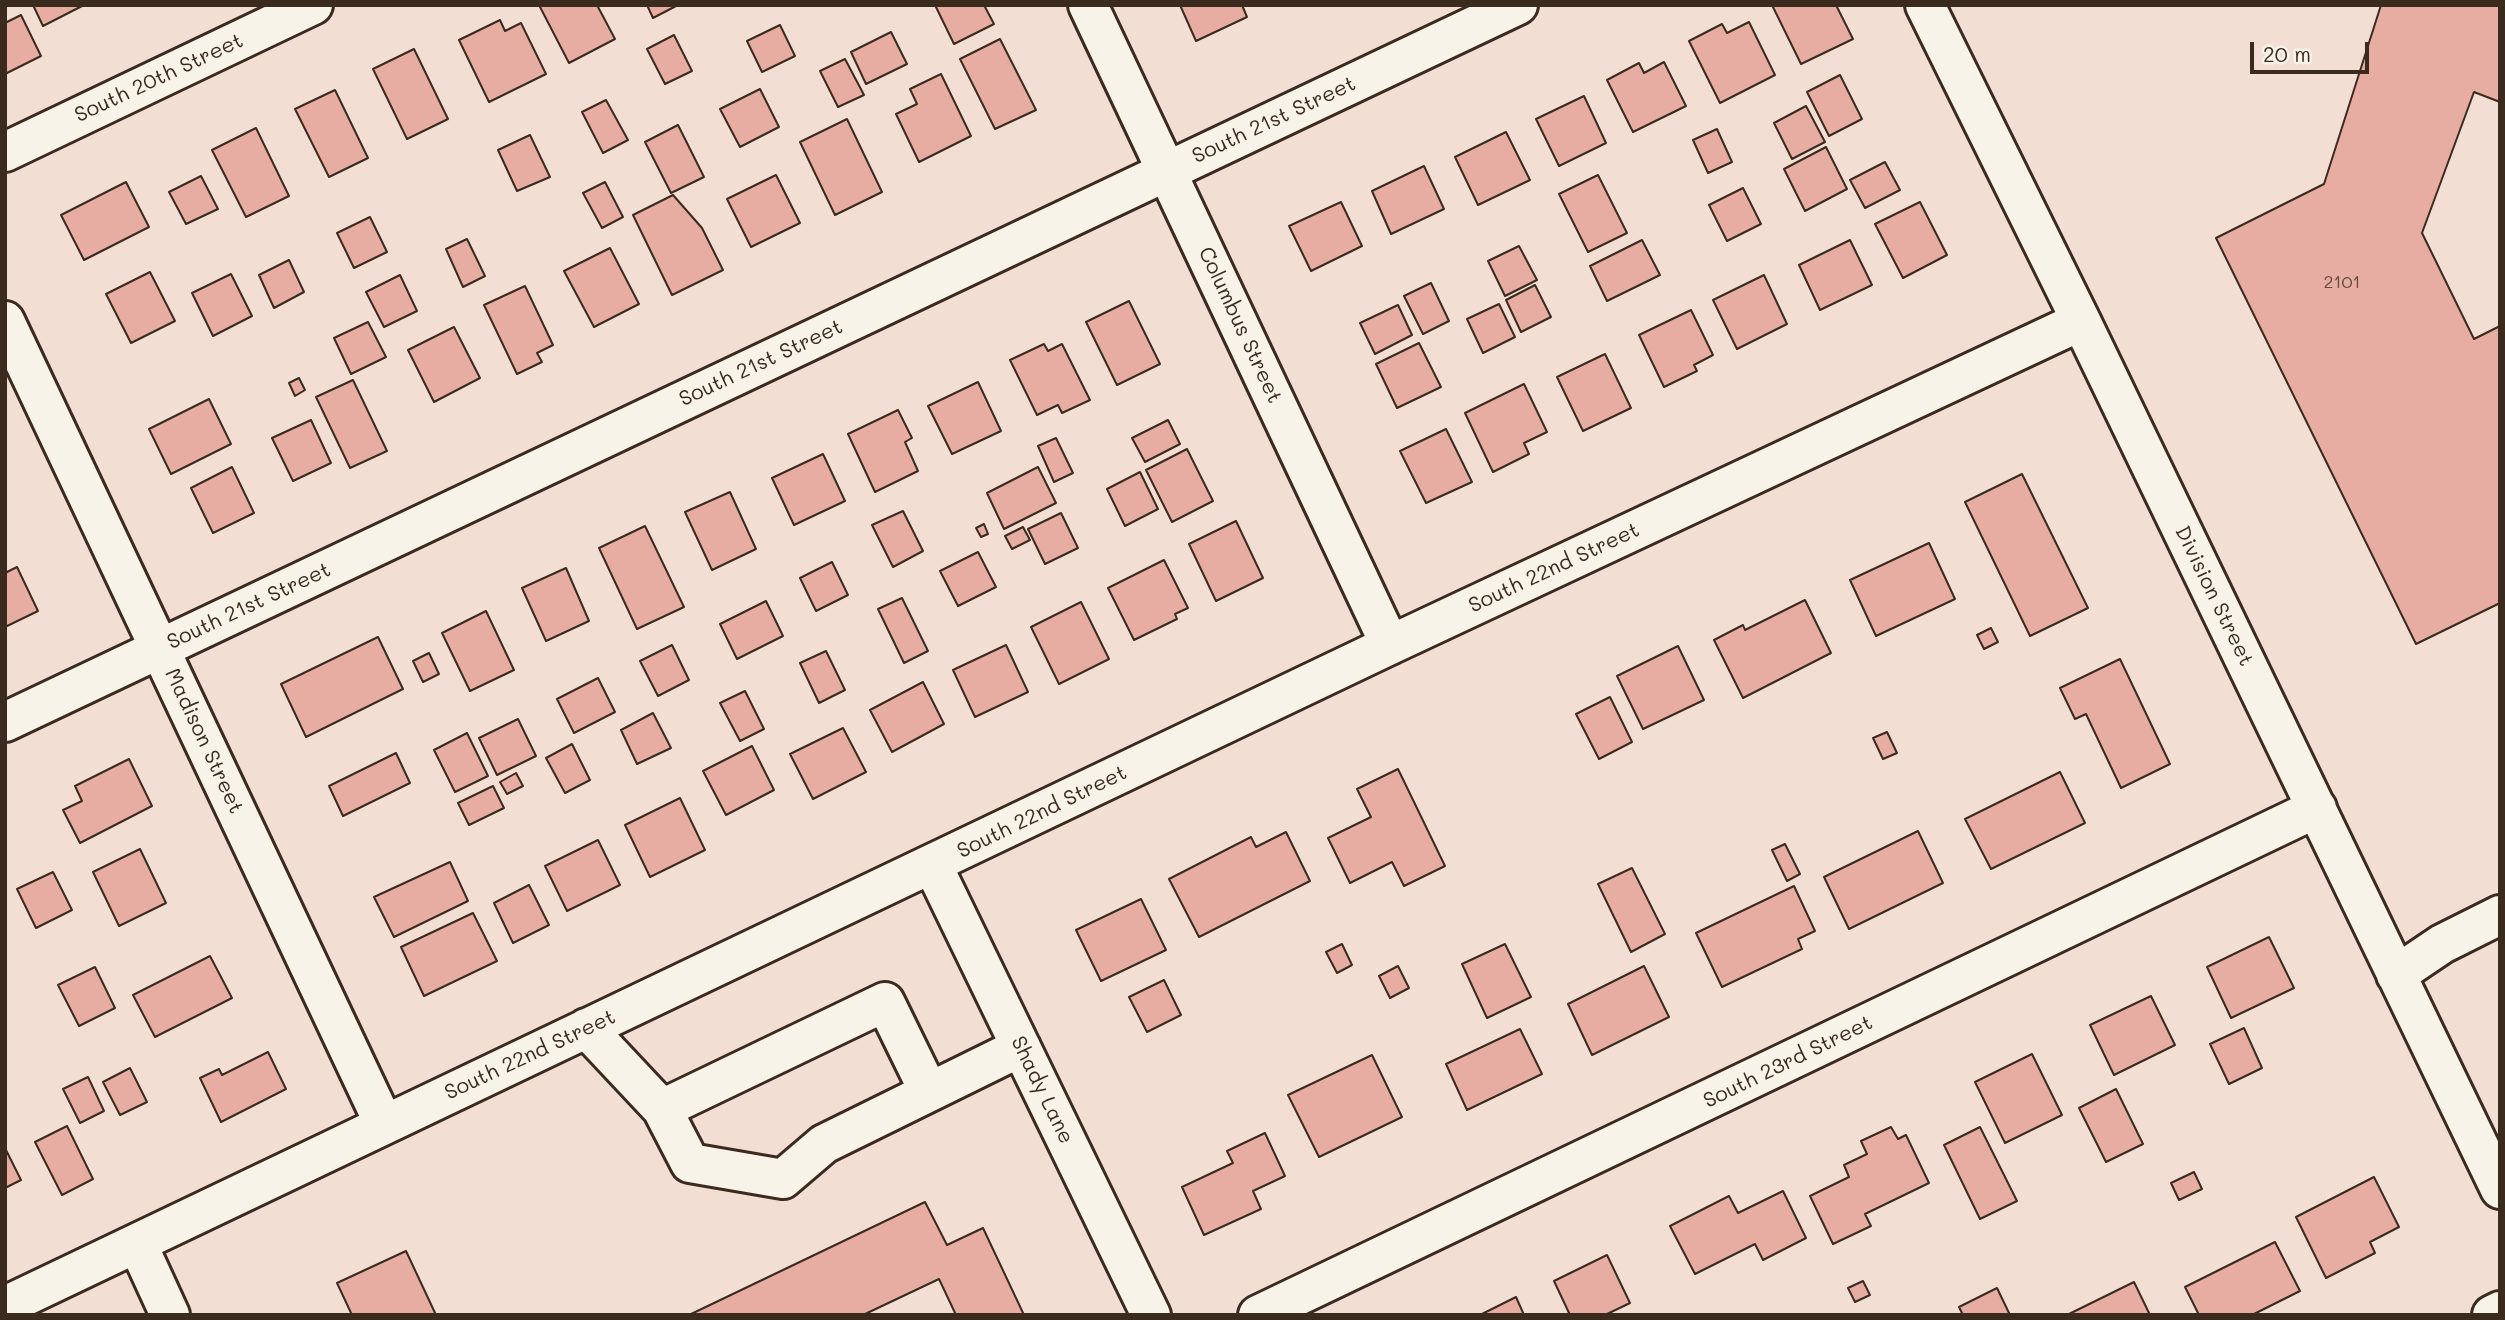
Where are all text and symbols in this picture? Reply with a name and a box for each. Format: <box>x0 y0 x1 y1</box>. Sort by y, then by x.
street label: South 20th Street <box>71 28 247 128</box>
scale bar <box>2253 28 2372 72</box>
text: 20 m <box>2263 40 2311 67</box>
street label: South 21st Street <box>1188 71 1360 169</box>
street label: Columbus Street <box>1193 243 1287 407</box>
house number: 2101 <box>2323 271 2361 293</box>
street label: South 21st Street <box>675 314 847 412</box>
street label: South 22nd Street <box>1465 517 1643 619</box>
street label: Division Street <box>2169 522 2259 670</box>
street label: South 21st Street <box>163 557 335 655</box>
street label: Madison Street <box>159 664 249 818</box>
street label: South 22nd Street <box>953 760 1131 864</box>
street label: South 22nd Street <box>441 1004 619 1106</box>
street label: South 23rd Street <box>1699 1010 1877 1114</box>
street label: Shady Lane <box>1005 1032 1079 1148</box>

